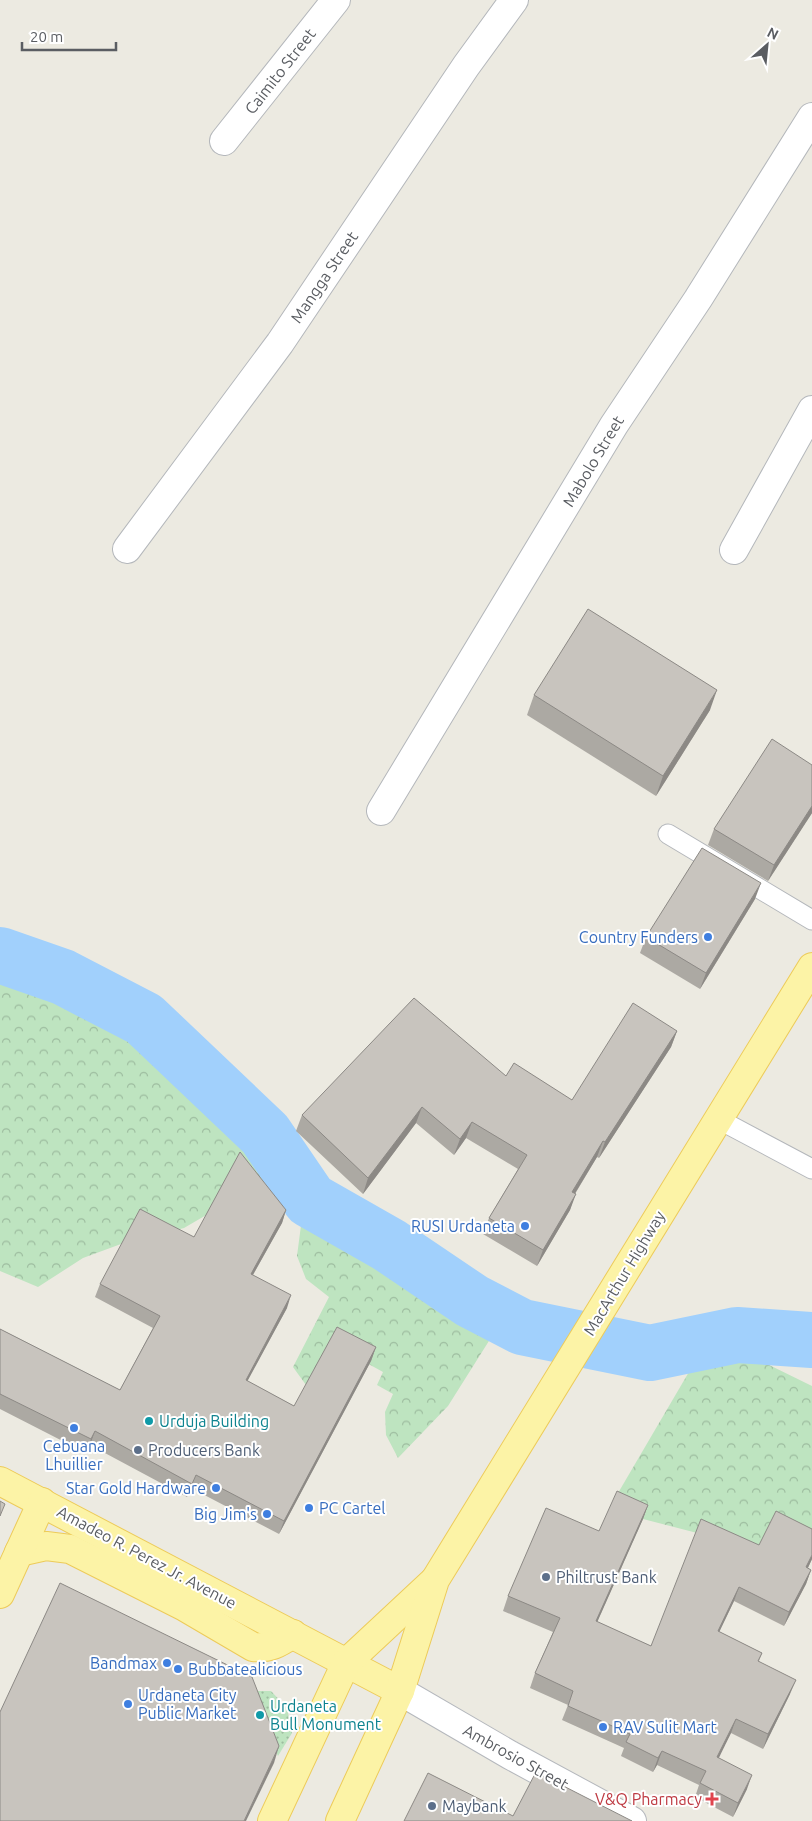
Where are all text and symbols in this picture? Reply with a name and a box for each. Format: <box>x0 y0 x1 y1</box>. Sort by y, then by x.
scale bar <box>22 20 116 52</box>
north arrow <box>742 20 792 70</box>
street label: Caimito Street <box>241 24 319 117</box>
text: N <box>765 24 781 43</box>
text: 20 m <box>30 28 63 45</box>
street label: Mangga Street <box>287 227 362 326</box>
street label: Mabolo Street <box>559 412 628 510</box>
place label: Country Funders <box>579 928 698 946</box>
marker: Country Funders <box>702 931 714 943</box>
street label: MacArthur Highway <box>580 1207 668 1339</box>
place label: RUSI Urdaneta <box>411 1217 515 1235</box>
marker: RUSI Urdaneta <box>519 1220 531 1232</box>
place label: Urduja Building <box>159 1412 269 1430</box>
marker: Urduja Building <box>143 1415 155 1427</box>
marker: Cebuana Lhuillier <box>68 1422 80 1434</box>
place label: Cebuana Lhuillier <box>43 1437 105 1473</box>
place label: Producers Bank <box>148 1441 260 1459</box>
marker: Producers Bank <box>132 1444 144 1456</box>
place label: Star Gold Hardware <box>66 1479 206 1497</box>
marker: Star Gold Hardware <box>210 1482 222 1494</box>
place label: PC Cartel <box>319 1499 385 1517</box>
street label: Amadeo R. Perez Jr. Avenue <box>54 1502 240 1612</box>
marker: PC Cartel <box>303 1502 315 1514</box>
place label: Big Jim's <box>194 1505 257 1523</box>
marker: Big Jim's <box>261 1508 273 1520</box>
place label: Philtrust Bank <box>556 1568 657 1586</box>
marker: Philtrust Bank <box>540 1571 552 1583</box>
place label: Bandmax <box>90 1654 157 1672</box>
marker: Bandmax <box>161 1657 173 1669</box>
place label: Bubbatealicious <box>188 1660 302 1678</box>
marker: Bubbatealicious <box>172 1663 184 1675</box>
place label: Urdaneta City Public Market <box>138 1686 237 1722</box>
place label: Urdaneta Bull Monument <box>270 1697 382 1733</box>
marker: Urdaneta City Public Market <box>122 1698 134 1710</box>
marker: Urdaneta Bull Monument <box>254 1709 266 1721</box>
place label: RAV Sulit Mart <box>613 1718 718 1736</box>
street label: Ambrosio Street <box>460 1721 572 1794</box>
marker: RAV Sulit Mart <box>597 1721 609 1733</box>
place label: V&Q Pharmacy <box>595 1790 702 1808</box>
marker: V&Q Pharmacy <box>706 1793 718 1805</box>
place label: Maybank <box>442 1797 507 1815</box>
marker: Maybank <box>426 1800 438 1812</box>

